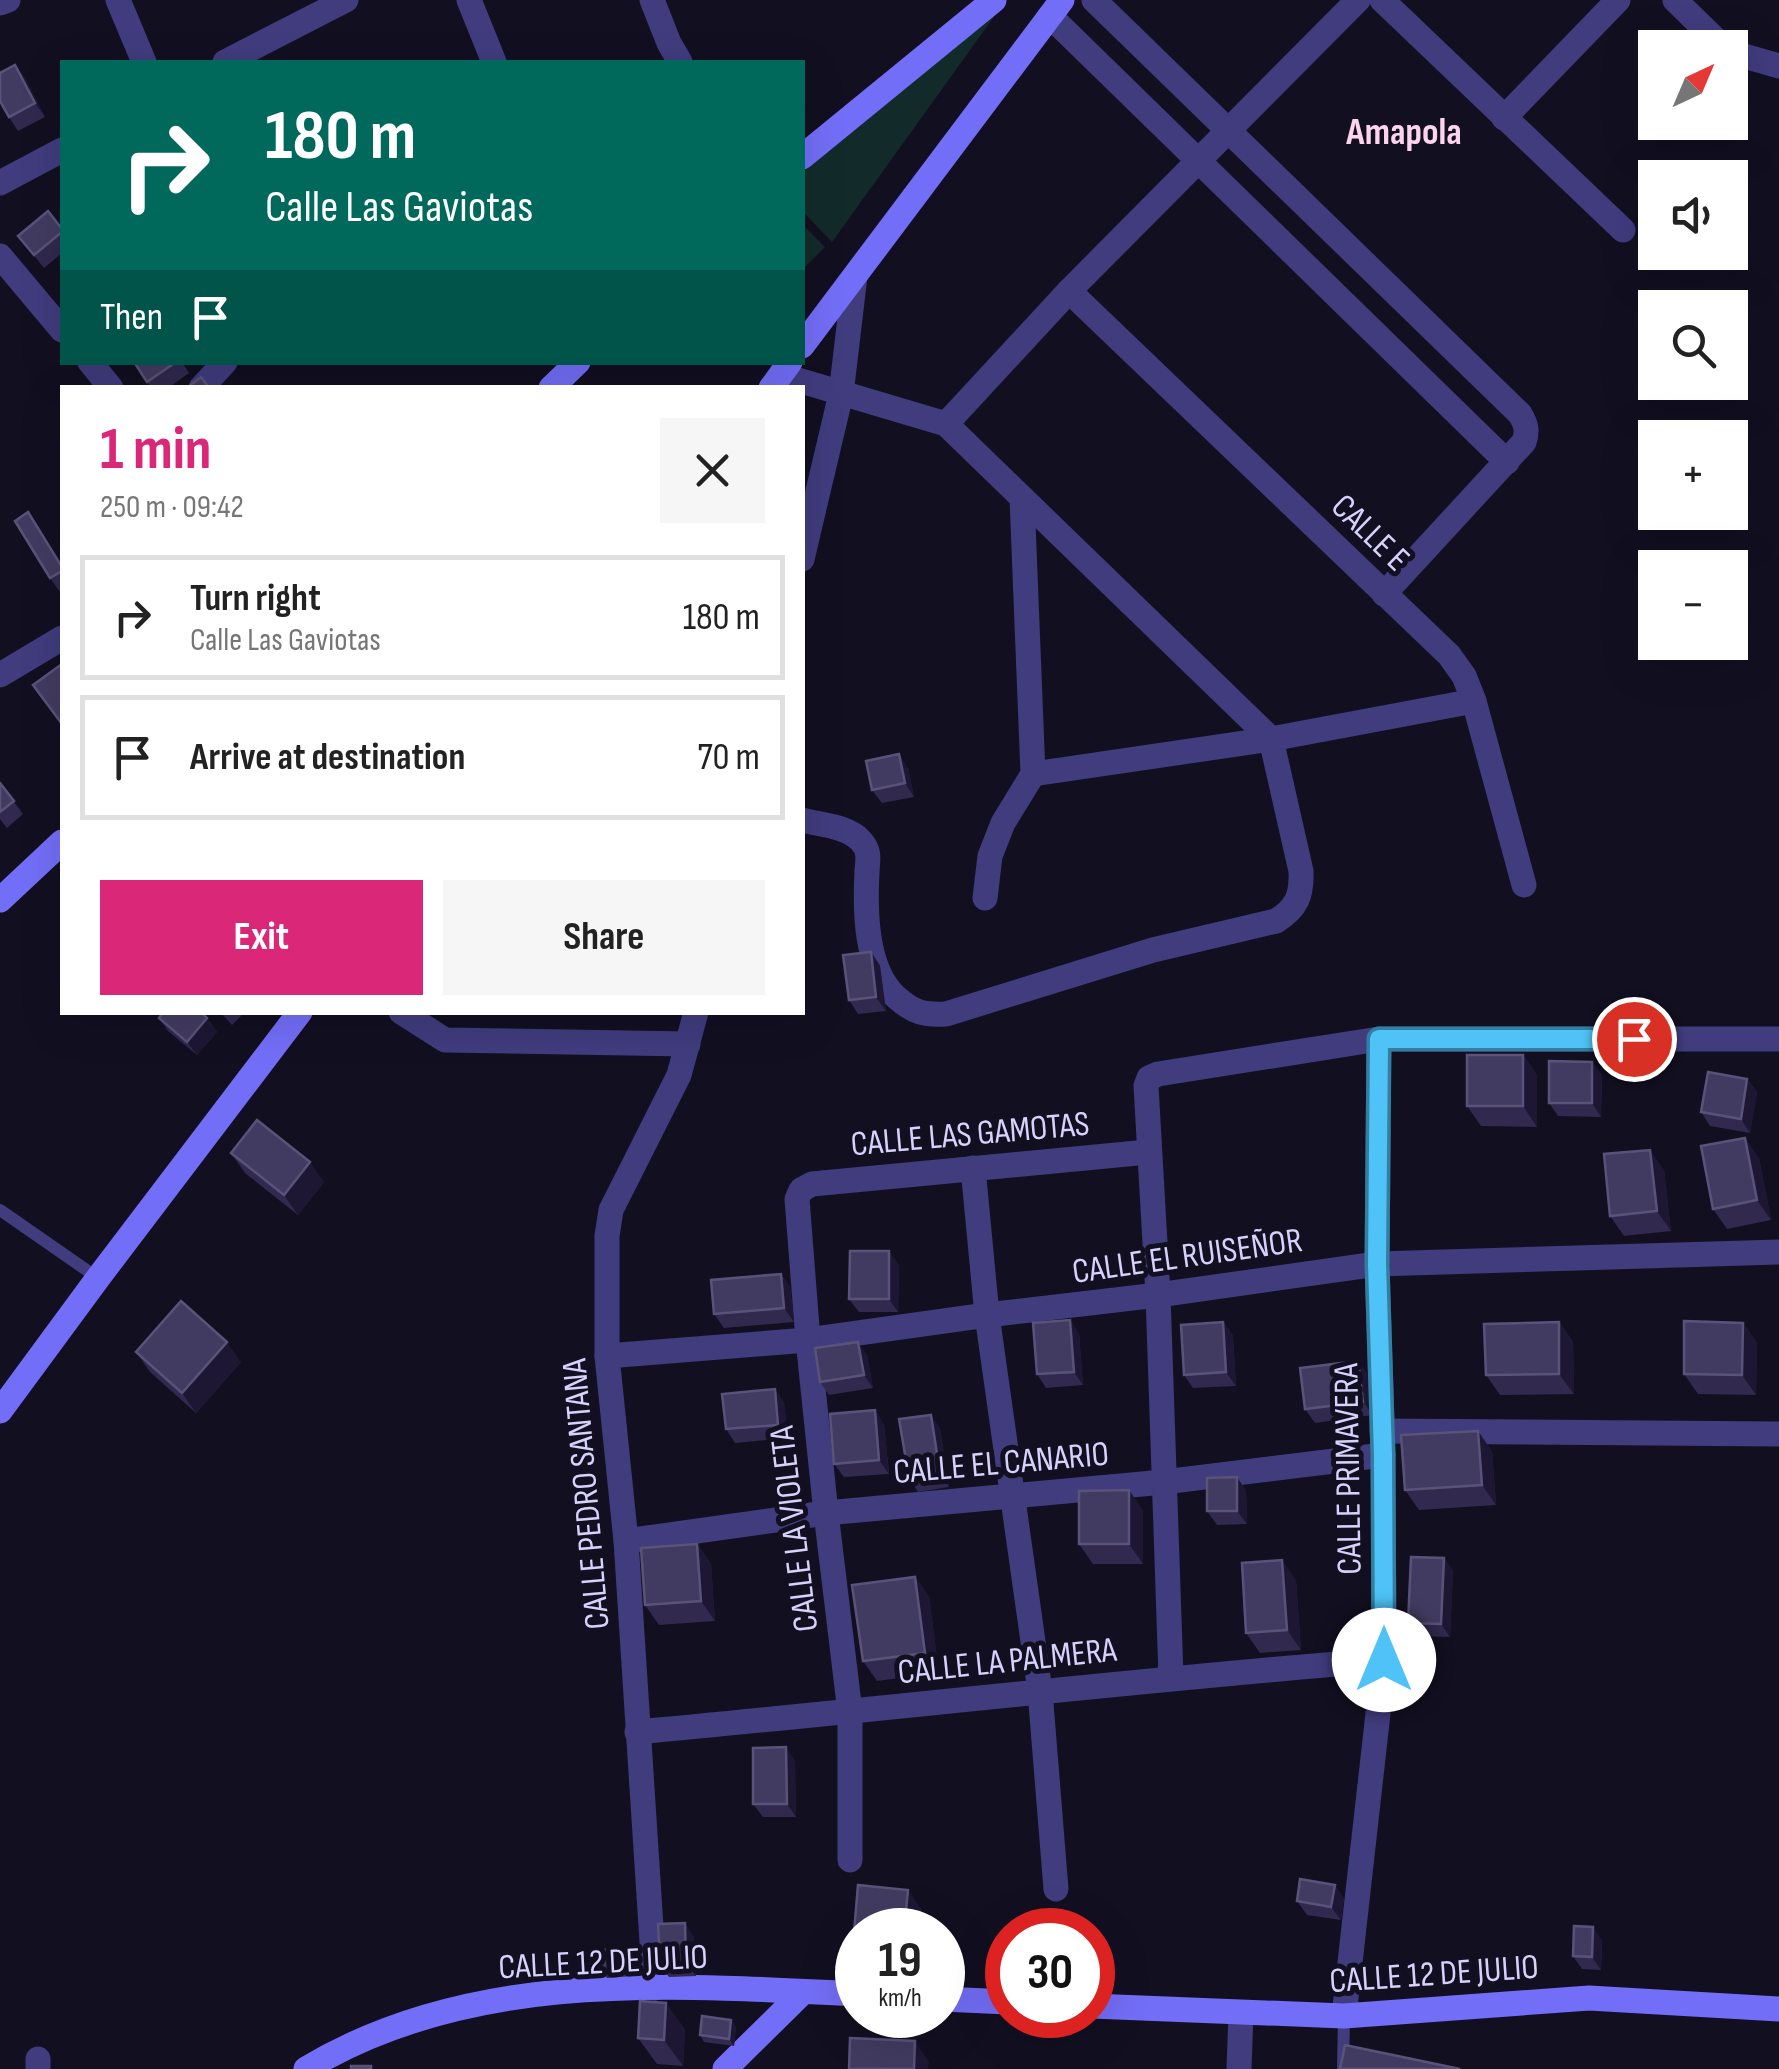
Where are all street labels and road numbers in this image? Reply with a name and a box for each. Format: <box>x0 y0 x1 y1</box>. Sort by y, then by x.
street label: CALLE E <box>1322 486 1418 581</box>
street label: CALLE LAS GAMOTAS <box>849 1103 1091 1166</box>
street label: CALLE EL RUISEÑOR <box>1069 1219 1305 1294</box>
street label: CALLE PEDRO SANTANA <box>553 1356 620 1631</box>
street label: CALLE PRIMAVERA <box>1325 1362 1372 1575</box>
street label: CALLE LA VIOLETA <box>760 1422 828 1634</box>
street label: CALLE EL CANARIO <box>892 1433 1111 1494</box>
street label: CALLE LA PALMERA <box>896 1629 1120 1694</box>
street label: CALLE 12 DE JULIO <box>497 1936 709 1989</box>
street label: CALLE 12 DE JULIO <box>1328 1946 1540 2003</box>

